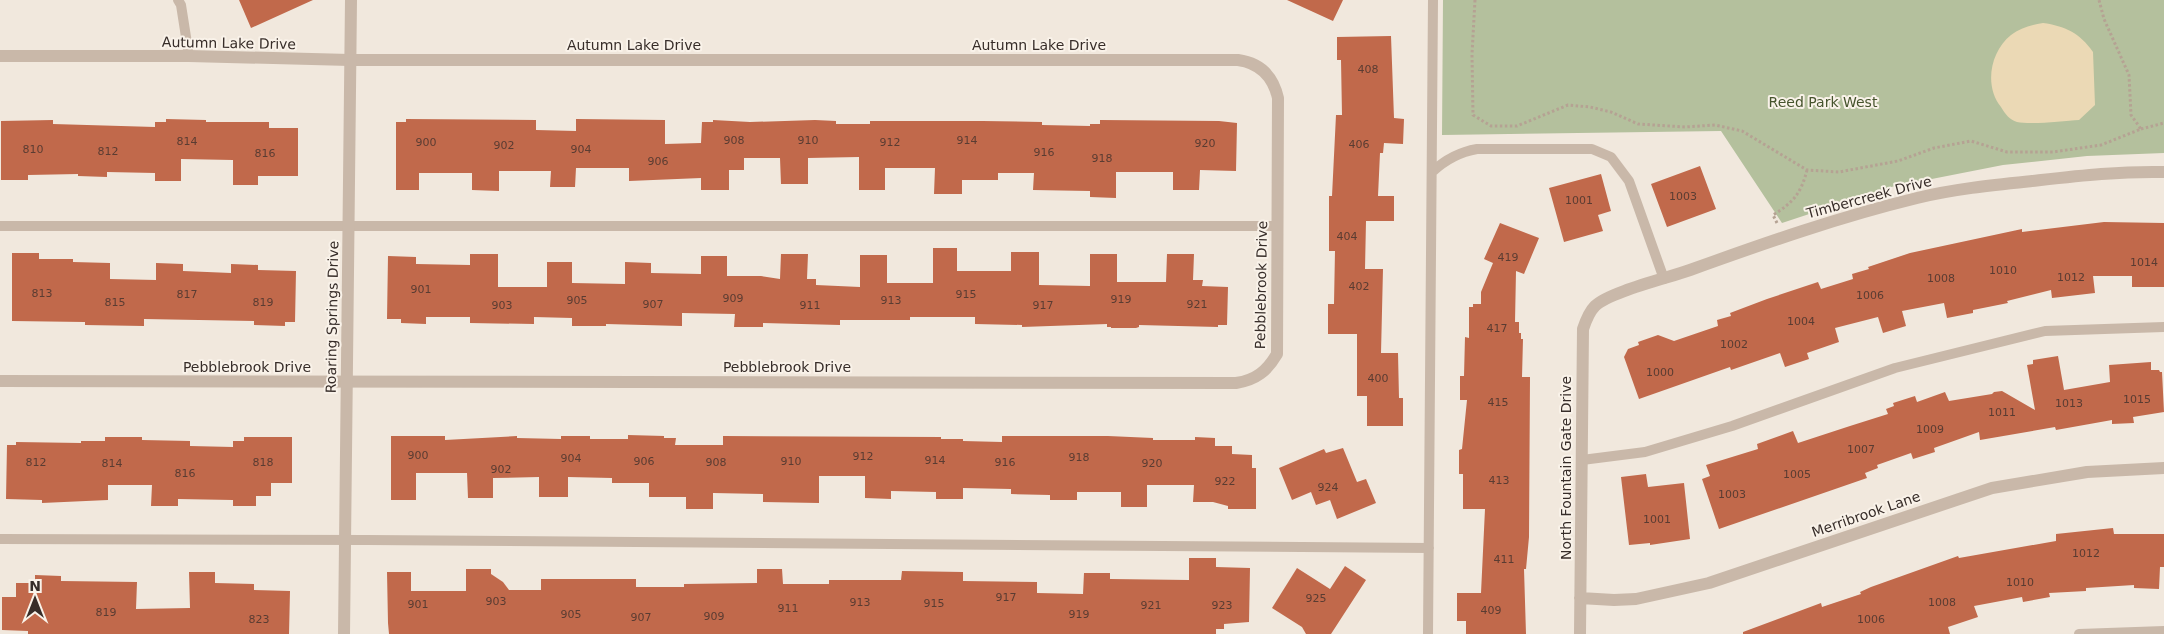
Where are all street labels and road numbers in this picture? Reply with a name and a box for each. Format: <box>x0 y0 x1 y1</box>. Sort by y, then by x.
street label: Autumn Lake Drive <box>162 34 296 52</box>
street label: Autumn Lake Drive <box>567 37 701 53</box>
street label: Autumn Lake Drive <box>972 37 1106 53</box>
street label: Timbercreek Drive <box>1804 173 1933 222</box>
street label: Pebblebrook Drive <box>1252 221 1270 349</box>
street label: Roaring Springs Drive <box>323 241 341 393</box>
street label: Pebblebrook Drive <box>183 359 311 375</box>
street label: Pebblebrook Drive <box>723 359 851 375</box>
street label: North Fountain Gate Drive <box>1558 376 1574 560</box>
street label: Merribrook Lane <box>1810 488 1922 540</box>

